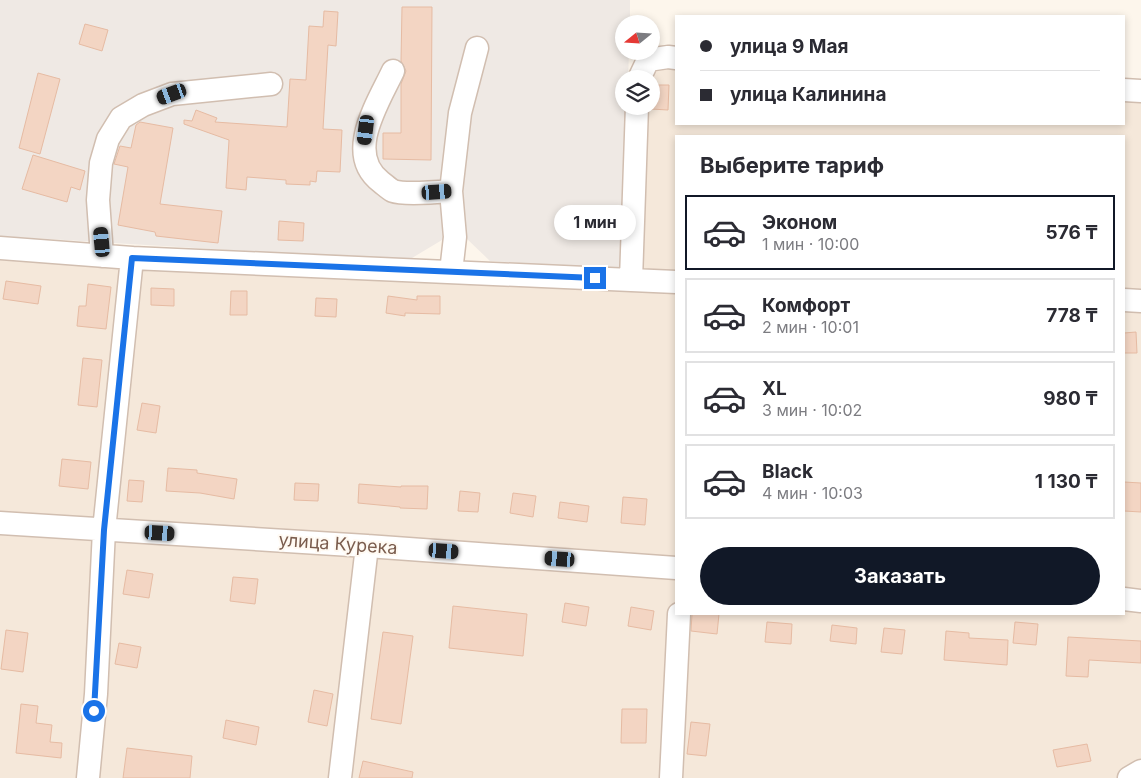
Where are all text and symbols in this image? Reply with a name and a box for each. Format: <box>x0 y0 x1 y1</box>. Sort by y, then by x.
north arrow <box>615 15 660 60</box>
map controls <box>615 15 660 115</box>
text: улица 9 Мая <box>730 35 848 58</box>
button: layers <box>615 70 660 115</box>
car <box>155 82 188 106</box>
text: улица Калинина <box>730 83 886 106</box>
car <box>356 114 375 146</box>
text: Выберите тариф <box>700 152 884 178</box>
car <box>421 183 452 201</box>
callout: 1 мин <box>554 206 636 240</box>
icon: car <box>702 210 747 255</box>
text: Эконом <box>762 211 837 234</box>
text: 1 мин <box>573 212 617 232</box>
text: 576 ₸ <box>1046 221 1098 244</box>
car <box>93 226 110 258</box>
text: 1 мин · 10:00 <box>762 234 859 254</box>
route end <box>584 267 606 289</box>
icon: car <box>702 293 747 338</box>
text: Комфорт <box>762 294 850 317</box>
text: 778 ₸ <box>1046 304 1098 327</box>
text: 2 мин · 10:01 <box>762 317 859 337</box>
icon: car <box>702 376 747 421</box>
text: XL <box>762 377 787 400</box>
text: 980 ₸ <box>1043 387 1098 410</box>
text: 3 мин · 10:02 <box>762 400 862 420</box>
icon: car <box>702 459 747 504</box>
text: Black <box>762 460 813 483</box>
text: 1 130 ₸ <box>1035 470 1098 493</box>
text: 4 мин · 10:03 <box>762 483 863 503</box>
car <box>144 525 175 541</box>
street label: улица Курека <box>278 529 398 558</box>
car <box>428 542 459 560</box>
button: Заказать <box>700 547 1100 605</box>
car <box>544 550 575 568</box>
route start <box>83 700 105 722</box>

